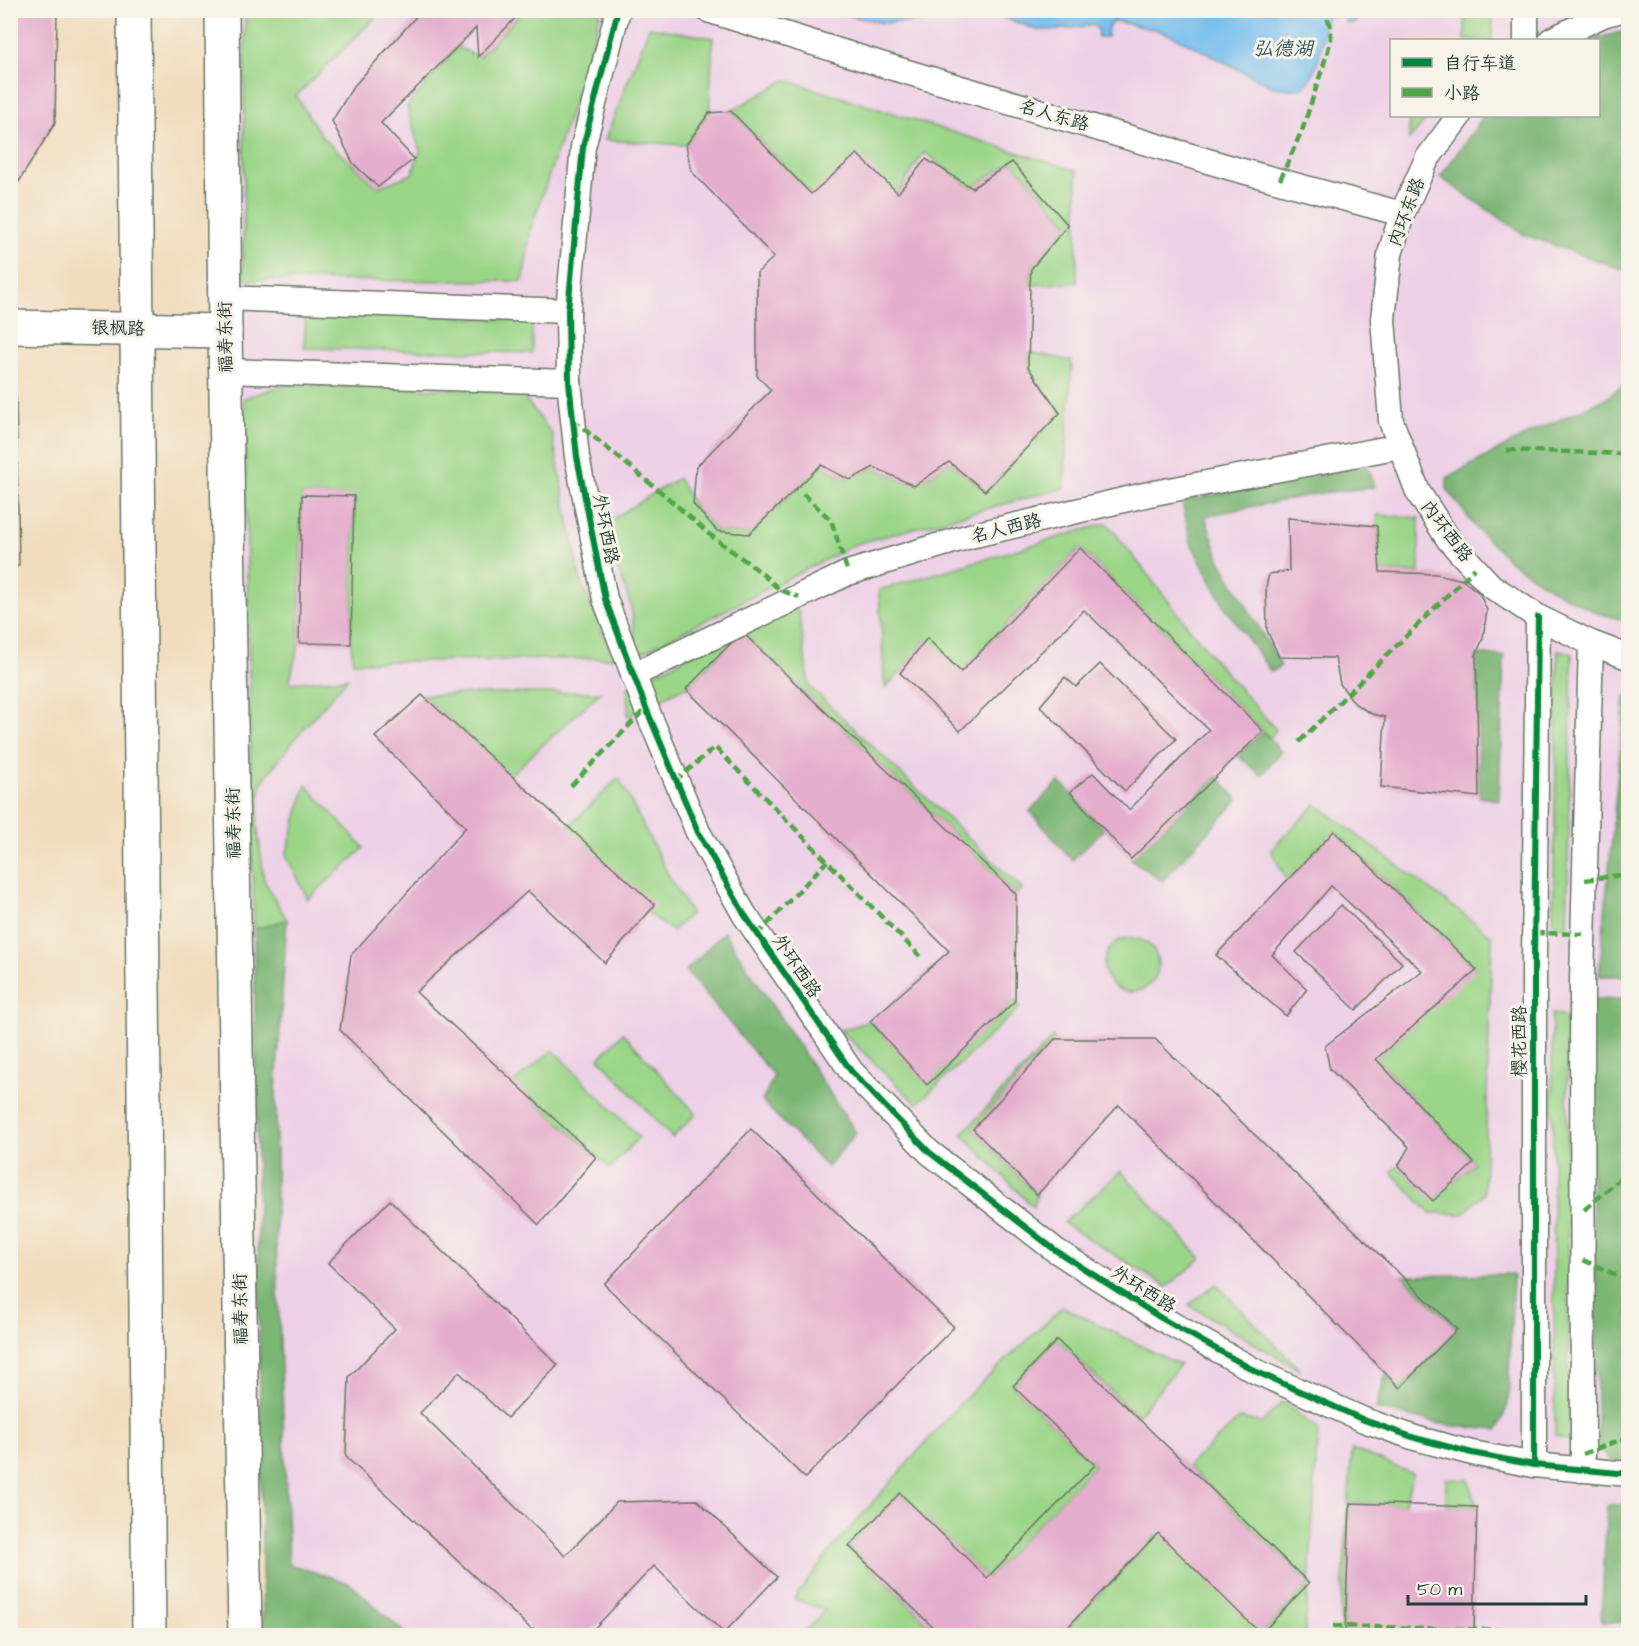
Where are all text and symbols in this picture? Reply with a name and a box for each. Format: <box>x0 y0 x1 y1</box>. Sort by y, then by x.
water label: 弘德湖 <box>1253 35 1315 63</box>
legend <box>1390 39 1600 117</box>
text: 自行车道 <box>1444 51 1516 76</box>
text: 小路 <box>1444 81 1480 106</box>
street label: 名人东路 <box>1016 94 1092 137</box>
street label: 内环东路 <box>1382 174 1431 250</box>
street label: 福寿东街 <box>212 301 239 373</box>
street label: 银枫路 <box>91 316 145 341</box>
street label: 外环西路 <box>586 491 625 567</box>
street label: 内环西路 <box>1415 495 1478 568</box>
street label: 名人西路 <box>968 508 1044 549</box>
street label: 福寿东街 <box>220 787 247 859</box>
street label: 外环西路 <box>766 929 827 1003</box>
street label: 樱花西路 <box>1507 1005 1532 1077</box>
street label: 外环西路 <box>1107 1260 1181 1319</box>
street label: 福寿东街 <box>227 1273 254 1345</box>
scale bar <box>1408 1568 1586 1606</box>
text: 50 m <box>1417 1577 1462 1602</box>

